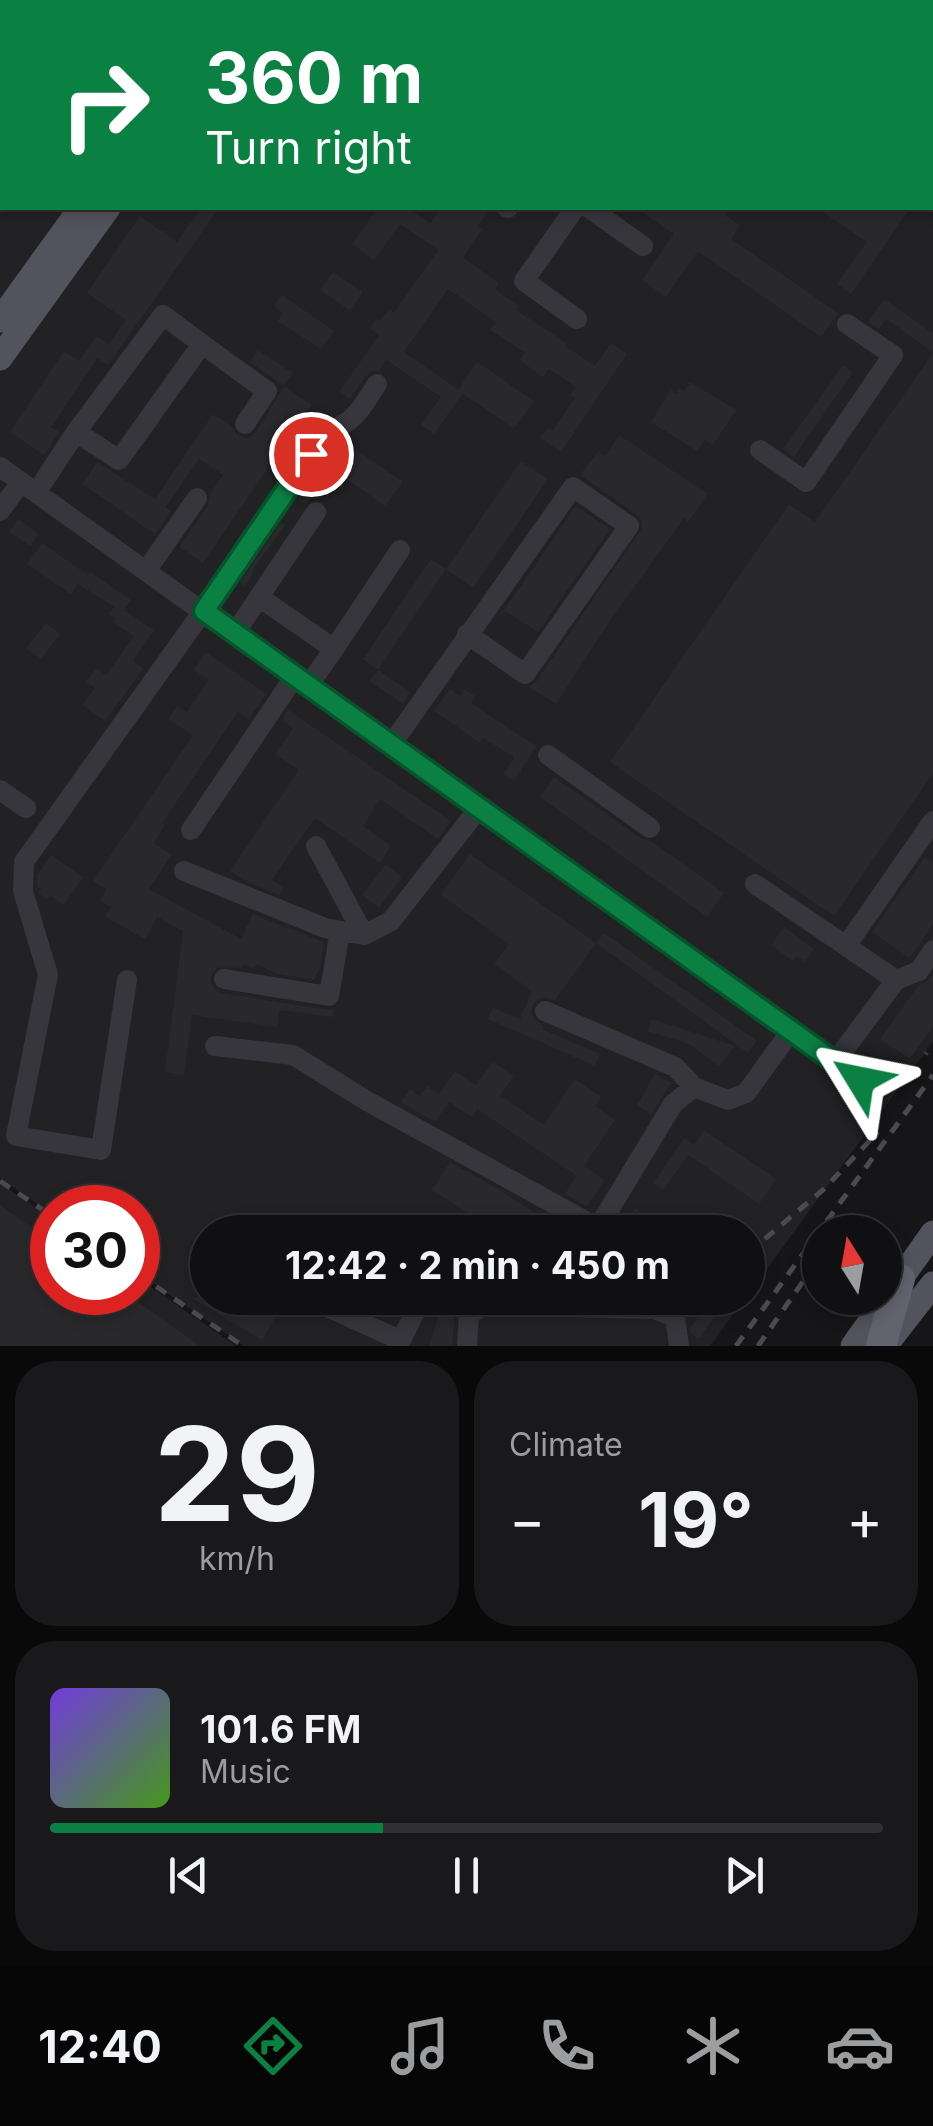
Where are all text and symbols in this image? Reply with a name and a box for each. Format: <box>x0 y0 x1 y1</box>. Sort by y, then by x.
text: 360 m <box>205 35 423 120</box>
icon: right <box>40 40 170 170</box>
text: Turn right <box>205 120 412 175</box>
pin <box>269 412 354 497</box>
icon: arrive <box>284 427 339 482</box>
position arrow <box>808 1028 912 1132</box>
speed limit sign: 30 <box>30 1185 160 1315</box>
north arrow <box>802 1215 902 1315</box>
map controls <box>802 1215 902 1315</box>
text: 12:42 · 2 min · 450 m <box>285 1242 670 1288</box>
text: 29 <box>154 1395 320 1552</box>
text: Climate <box>509 1425 623 1464</box>
text: 19° <box>638 1474 754 1565</box>
text: − <box>509 1487 545 1553</box>
text: + <box>847 1487 883 1553</box>
text: km/h <box>199 1539 275 1578</box>
text: 101.6 FM <box>200 1706 361 1752</box>
text: Music <box>200 1752 291 1791</box>
icon: previous <box>161 1848 216 1903</box>
icon: pause <box>439 1848 494 1903</box>
icon: next <box>717 1848 772 1903</box>
icon: directions <box>238 2011 308 2081</box>
icon: music <box>385 2011 455 2081</box>
icon: phone <box>532 2011 602 2081</box>
icon: climate <box>678 2011 748 2081</box>
icon: car <box>825 2011 895 2081</box>
text: 12:40 <box>38 2019 162 2074</box>

